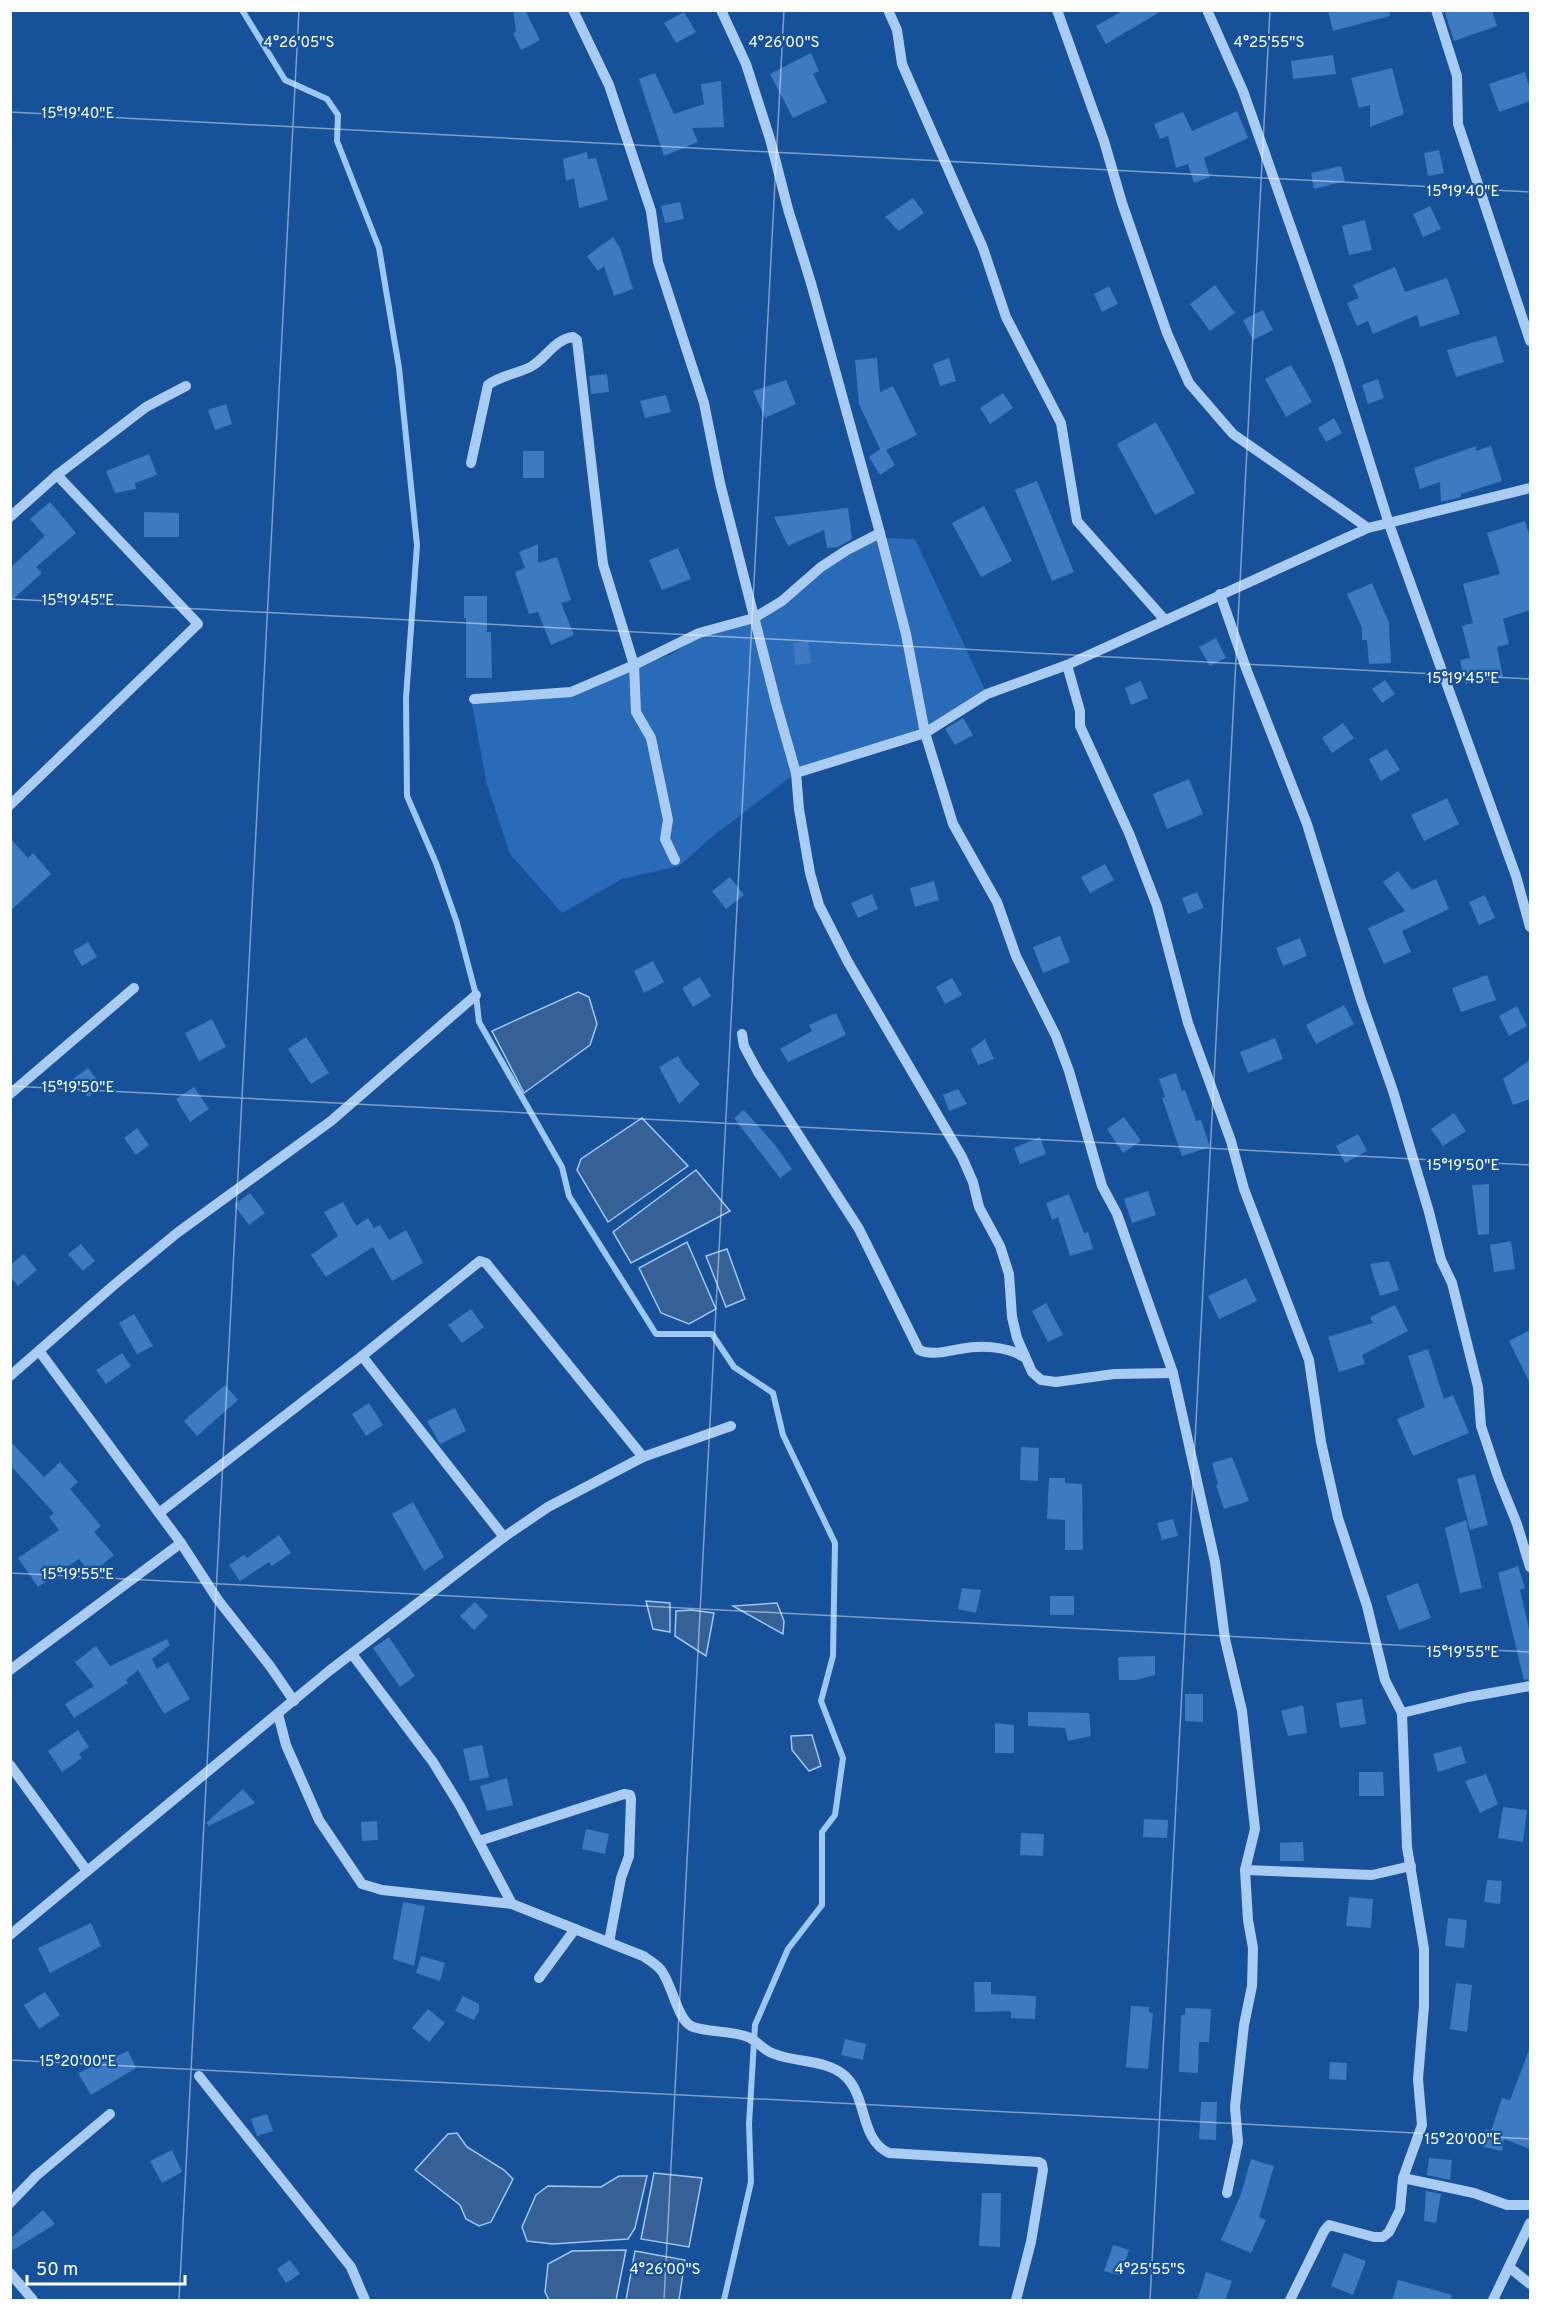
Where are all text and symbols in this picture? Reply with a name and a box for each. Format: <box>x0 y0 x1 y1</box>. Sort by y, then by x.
text: 4°26'05"S <box>264 34 334 53</box>
text: 4°26'00"S <box>749 34 819 53</box>
text: 4°25'55"S <box>1234 34 1304 53</box>
text: 15°19'40"E <box>42 105 114 124</box>
text: 15°19'40"E <box>1427 183 1499 202</box>
text: 15°19'45"E <box>42 592 114 611</box>
text: 15°19'45"E <box>1427 670 1499 689</box>
text: 15°19'50"E <box>42 1079 114 1098</box>
text: 15°19'50"E <box>1427 1157 1499 1176</box>
text: 15°19'55"E <box>42 1566 114 1585</box>
text: 15°19'55"E <box>1427 1644 1499 1663</box>
text: 15°20'00"E <box>39 2053 117 2072</box>
text: 15°20'00"E <box>1424 2131 1502 2150</box>
scale bar <box>27 2248 184 2286</box>
text: 50 m <box>36 2259 78 2282</box>
text: 4°26'00"S <box>630 2261 700 2280</box>
text: 4°25'55"S <box>1115 2261 1185 2280</box>

